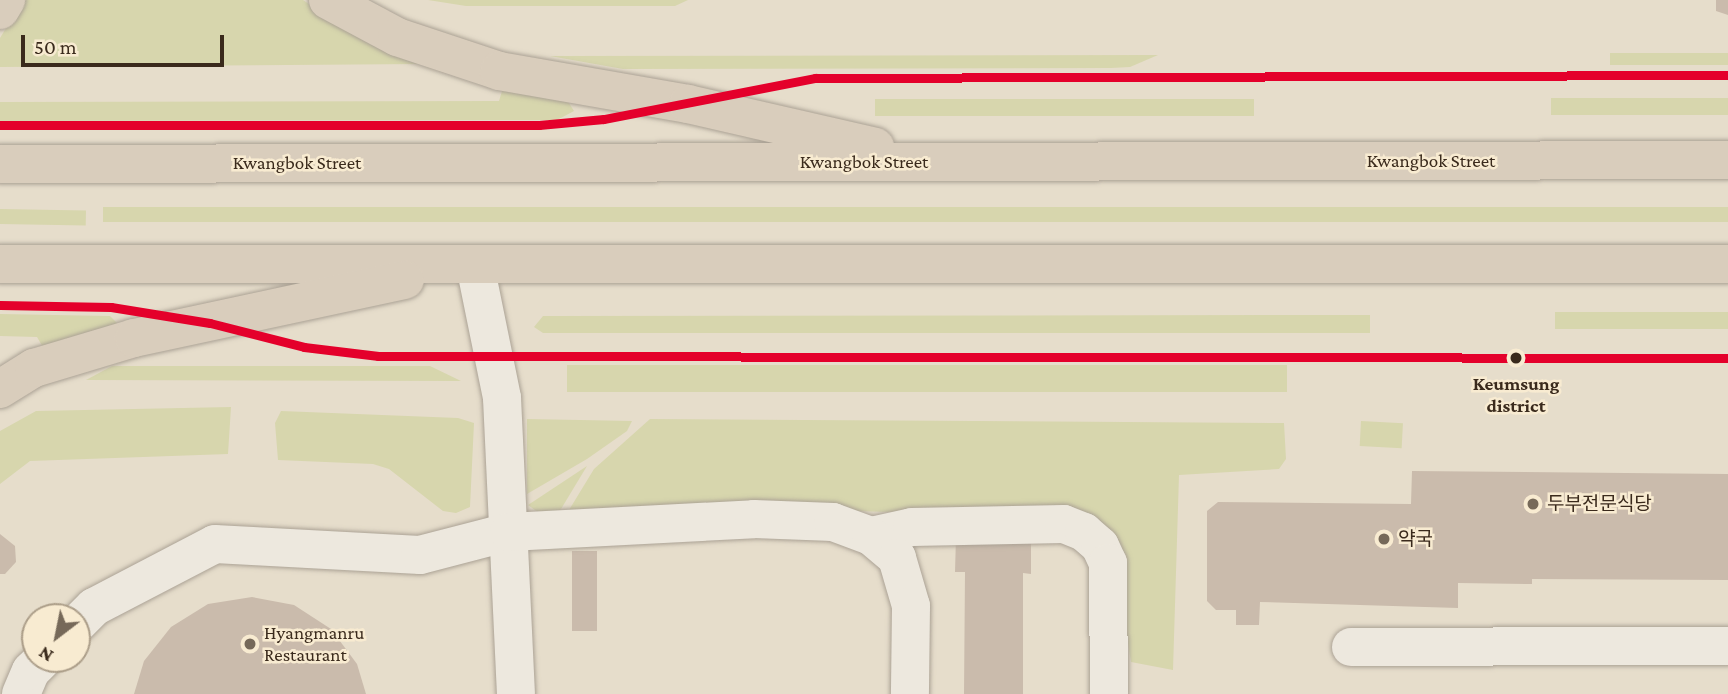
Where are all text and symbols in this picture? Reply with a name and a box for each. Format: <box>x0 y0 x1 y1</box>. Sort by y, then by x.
scale bar <box>24 21 228 65</box>
text: 50 m <box>34 35 77 59</box>
street label: Kwangbok Street <box>1367 150 1495 172</box>
street label: Kwangbok Street <box>800 151 928 173</box>
street label: Kwangbok Street <box>233 152 361 174</box>
marker: Keumsung district <box>1505 347 1527 369</box>
place label: Keumsung district <box>1473 373 1559 417</box>
place label: 두부전문식당 <box>1547 493 1652 515</box>
marker: 두부전문식당 <box>1525 496 1541 512</box>
place label: 약국 <box>1398 528 1433 550</box>
marker: 약국 <box>1376 531 1392 547</box>
north arrow <box>21 603 91 673</box>
place label: Hyangmanru Restaurant <box>264 622 364 666</box>
marker: Hyangmanru Restaurant <box>242 636 258 652</box>
text: N <box>35 642 57 667</box>

